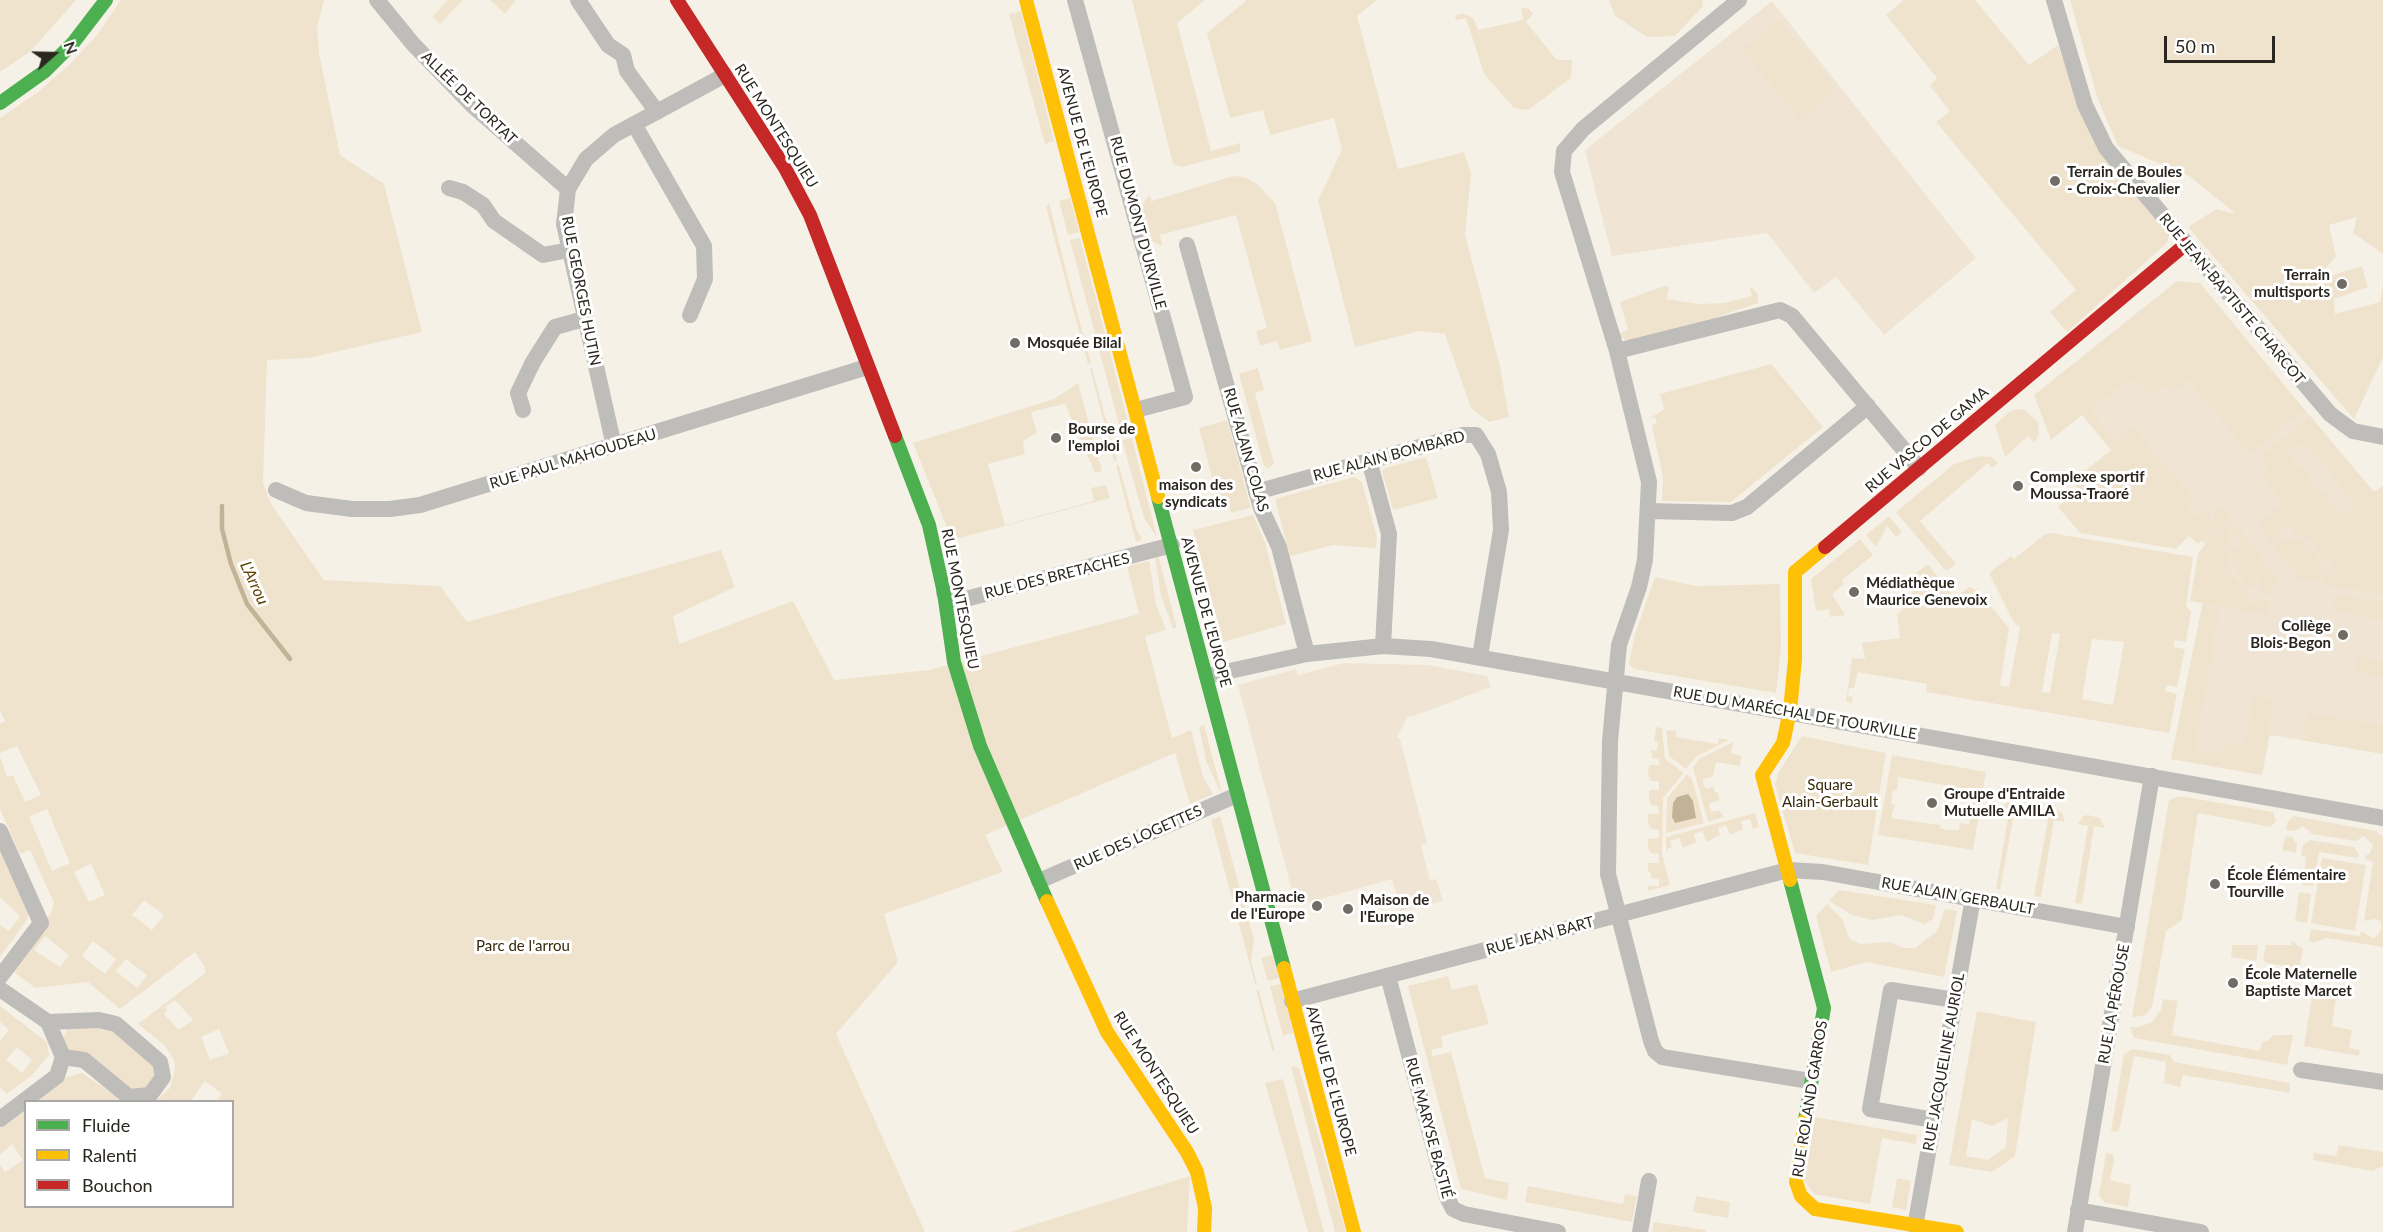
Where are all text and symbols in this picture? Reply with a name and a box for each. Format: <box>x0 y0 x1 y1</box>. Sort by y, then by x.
north arrow <box>24 24 84 84</box>
scale bar <box>2167 24 2278 62</box>
text: 50 m <box>2175 35 2215 57</box>
text: N <box>60 39 82 57</box>
street label: ALLÉE DE TORTAT <box>417 48 521 148</box>
street label: RUE MONTESQUIEU <box>731 61 821 191</box>
street label: AVENUE DE L'EUROPE <box>1053 65 1111 219</box>
street label: RUE DUMONT D'URVILLE <box>1106 134 1170 312</box>
place label: Terrain de Boules - Croix-Chevalier <box>2067 163 2182 198</box>
marker: Terrain de Boules - Croix-Chevalier <box>2048 174 2062 188</box>
street label: RUE JEAN-BAPTISTE CHARCOT <box>2155 210 2309 388</box>
street label: RUE GEORGES HUTIN <box>558 215 604 367</box>
place label: Terrain multisports <box>2254 266 2330 301</box>
marker: Terrain multisports <box>2335 277 2349 291</box>
place label: Mosquée Bilal <box>1027 334 1121 352</box>
marker: Mosquée Bilal <box>1008 336 1022 350</box>
street label: RUE VASCO DE GAMA <box>1862 383 1992 497</box>
street label: RUE ALAIN COLAS <box>1220 386 1272 514</box>
place label: Bourse de l'emploi <box>1068 420 1135 455</box>
street label: RUE PAUL MAHOUDEAU <box>488 425 658 493</box>
street label: RUE ALAIN BOMBARD <box>1311 427 1467 485</box>
marker: Bourse de l'emploi <box>1049 431 1063 445</box>
marker: maison des syndicats <box>1189 460 1203 474</box>
place label: Complexe sportif Moussa-Traoré <box>2030 468 2145 503</box>
place label: maison des syndicats <box>1159 476 1233 511</box>
marker: Complexe sportif Moussa-Traoré <box>2011 479 2025 493</box>
street label: RUE MONTESQUIEU <box>938 527 982 671</box>
street label: AVENUE DE L'EUROPE <box>1177 535 1235 689</box>
street label: RUE DES BRETACHES <box>983 549 1131 603</box>
water label: L'Arrou <box>236 558 272 608</box>
place label: Médiathèque Maurice Genevoix <box>1866 574 1987 609</box>
marker: Médiathèque Maurice Genevoix <box>1847 585 1861 599</box>
place label: Collège Blois-Begon <box>2250 617 2331 652</box>
marker: Collège Blois-Begon <box>2336 628 2350 642</box>
street label: RUE DU MARÉCHAL DE TOURVILLE <box>1672 683 1918 743</box>
park label: Square Alain-Gerbault <box>1782 776 1878 811</box>
place label: Groupe d'Entraide Mutuelle AMILA <box>1944 785 2065 820</box>
marker: Groupe d'Entraide Mutuelle AMILA <box>1925 796 1939 810</box>
street label: RUE DES LOGETTES <box>1071 802 1205 874</box>
place label: École Élémentaire Tourville <box>2227 866 2346 901</box>
street label: RUE ALAIN GERBAULT <box>1880 874 2036 918</box>
marker: École Élémentaire Tourville <box>2208 877 2222 891</box>
place label: Pharmacie de l'Europe <box>1231 888 1305 923</box>
place label: Maison de l'Europe <box>1360 891 1429 926</box>
marker: Pharmacie de l'Europe <box>1310 899 1324 913</box>
marker: Maison de l'Europe <box>1341 902 1355 916</box>
street label: RUE JEAN BART <box>1484 913 1596 959</box>
park label: Parc de l'arrou <box>476 937 570 955</box>
street label: RUE LA PÉROUSE <box>2095 943 2133 1065</box>
place label: École Maternelle Baptiste Marcet <box>2245 965 2357 1000</box>
street label: RUE JACQUELINE AURIOL <box>1919 972 1969 1152</box>
marker: École Maternelle Baptiste Marcet <box>2226 976 2240 990</box>
street label: AVENUE DE L'EUROPE <box>1302 1004 1360 1158</box>
street label: RUE MONTESQUIEU <box>1110 1008 1202 1138</box>
street label: RUE ROLAND GARROS <box>1789 1019 1831 1179</box>
street label: RUE MARYSE BASTIÉ <box>1402 1056 1456 1200</box>
legend <box>24 1100 234 1208</box>
text: Fluide <box>82 1114 130 1136</box>
text: Ralenti <box>82 1144 137 1166</box>
text: Bouchon <box>82 1174 153 1196</box>

